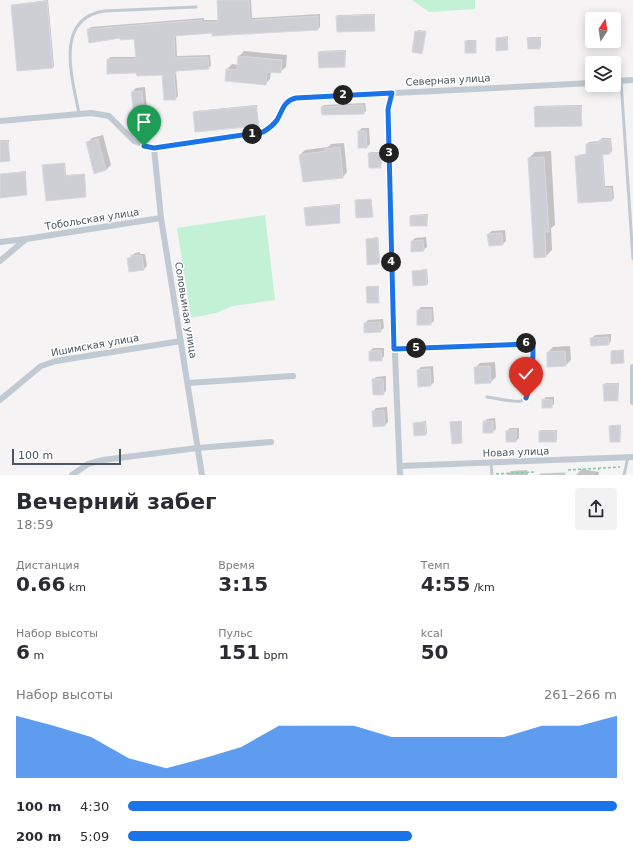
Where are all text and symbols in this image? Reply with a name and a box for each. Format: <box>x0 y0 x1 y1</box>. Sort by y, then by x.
north arrow <box>585 12 621 48</box>
map controls <box>585 12 621 92</box>
button: layers <box>585 56 621 92</box>
street label: Северная улица <box>405 72 491 88</box>
pin: 2 <box>333 85 353 105</box>
text: 2 <box>339 88 347 101</box>
pin <box>127 105 161 146</box>
icon: arrive <box>133 111 155 133</box>
pin: 1 <box>242 124 262 144</box>
text: 1 <box>248 127 256 140</box>
pin: 3 <box>379 143 399 163</box>
text: 3 <box>385 146 393 159</box>
street label: Тобольская улица <box>43 206 140 232</box>
pin: 4 <box>381 252 401 272</box>
text: 4 <box>387 255 395 268</box>
street label: Соловьиная улица <box>173 261 199 359</box>
street label: Ишимская улица <box>50 332 140 358</box>
pin: 6 <box>516 333 536 353</box>
text: 6 <box>522 336 530 349</box>
pin: 5 <box>406 338 426 358</box>
text: 5 <box>412 341 420 354</box>
pin <box>509 357 543 398</box>
icon: check <box>515 363 537 385</box>
street label: Новая улица <box>483 445 549 459</box>
scale bar <box>12 447 121 466</box>
text: 100 m <box>18 449 53 462</box>
button: share <box>575 488 617 530</box>
text: Вечерний забег <box>16 489 217 514</box>
text: 18:59 <box>16 517 53 532</box>
text: Дистанция <box>16 559 79 572</box>
text: Время <box>218 559 255 572</box>
text: Темп <box>421 559 450 572</box>
text: 0.66 <box>16 572 65 596</box>
text: 3:15 <box>218 572 268 596</box>
text: 4:55 <box>421 572 470 596</box>
text: km <box>65 581 86 594</box>
text: /km <box>470 581 495 594</box>
text: Набор высоты <box>16 627 98 640</box>
text: Пульс <box>218 627 253 640</box>
text: kcal <box>421 627 443 640</box>
text: 6 <box>16 640 30 664</box>
text: 151 <box>218 640 260 664</box>
text: 50 <box>421 640 449 664</box>
text: m <box>30 649 44 662</box>
text: bpm <box>260 649 288 662</box>
text: Набор высоты <box>16 687 113 702</box>
text: 261–266 m <box>544 687 617 702</box>
text: 100 m <box>16 799 61 814</box>
text: 4:30 <box>80 799 109 814</box>
text: 200 m <box>16 829 61 844</box>
text: 5:09 <box>80 829 109 844</box>

